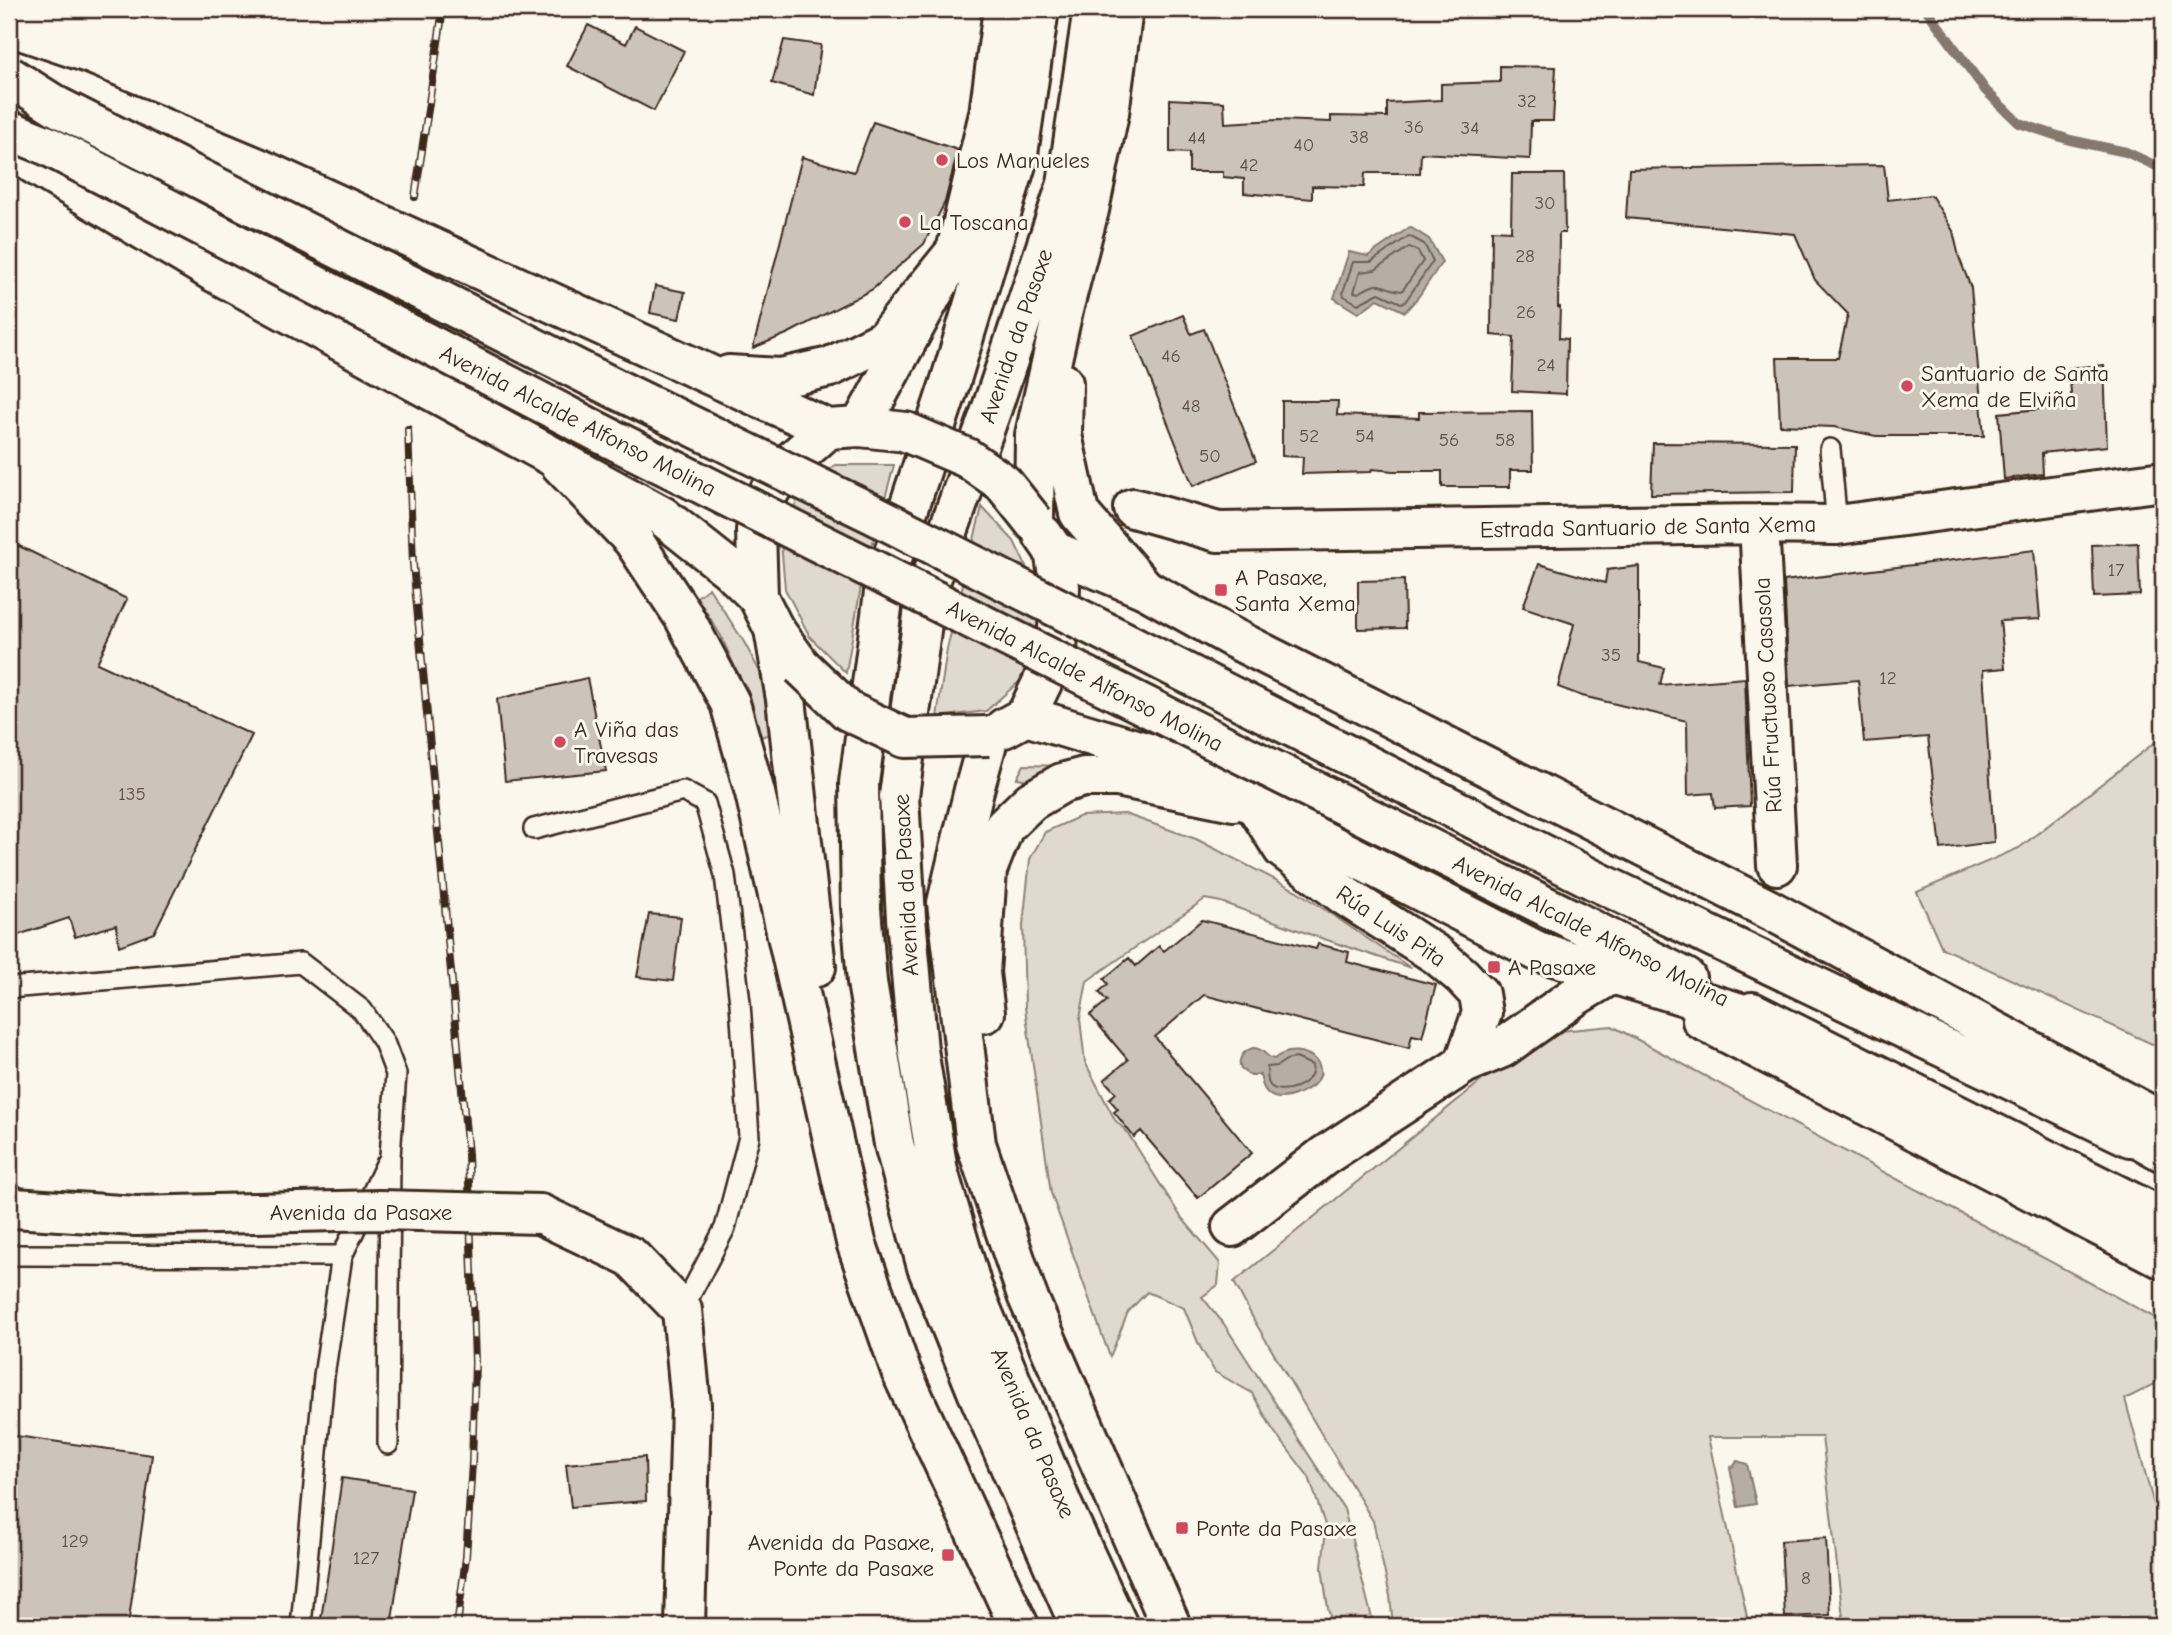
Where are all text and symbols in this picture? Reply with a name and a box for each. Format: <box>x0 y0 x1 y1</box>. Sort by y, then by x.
house number: 32 <box>1517 90 1537 112</box>
house number: 36 <box>1404 116 1424 138</box>
house number: 34 <box>1461 117 1479 139</box>
house number: 38 <box>1349 126 1369 148</box>
house number: 44 <box>1188 127 1206 149</box>
house number: 40 <box>1294 134 1314 156</box>
place label: Los Manueles <box>956 147 1090 174</box>
marker: Los Manueles <box>934 152 950 168</box>
house number: 42 <box>1239 154 1259 176</box>
house number: 30 <box>1534 192 1556 214</box>
place label: La Toscana <box>919 209 1029 236</box>
marker: La Toscana <box>897 214 913 230</box>
street label: Avenida da Pasaxe <box>974 245 1058 427</box>
house number: 28 <box>1515 245 1535 267</box>
house number: 26 <box>1516 301 1536 323</box>
street label: Avenida Alcalde Alfonso Molina <box>435 339 721 503</box>
house number: 46 <box>1161 345 1181 367</box>
house number: 24 <box>1536 354 1556 376</box>
place label: Santuario de Santa Xema de Elviña <box>1921 360 2109 413</box>
marker: Santuario de Santa Xema de Elviña <box>1899 378 1915 394</box>
house number: 48 <box>1182 395 1200 417</box>
house number: 52 <box>1299 425 1319 447</box>
house number: 54 <box>1355 425 1375 447</box>
house number: 56 <box>1439 429 1459 451</box>
house number: 58 <box>1495 429 1515 451</box>
house number: 50 <box>1199 445 1221 467</box>
street label: Estrada Santuario de Santa Xema <box>1480 511 1816 543</box>
house number: 17 <box>2108 559 2124 581</box>
place label: A Pasaxe, Santa Xema <box>1235 564 1356 617</box>
street label: Rúa Fructuoso Casasola <box>1748 577 1788 813</box>
marker: A Pasaxe, Santa Xema <box>1213 582 1229 598</box>
street label: Avenida Alcalde Alfonso Molina <box>942 594 1228 758</box>
house number: 35 <box>1601 644 1621 666</box>
house number: 12 <box>1879 667 1897 689</box>
place label: A Viña das Travesas <box>574 716 679 769</box>
marker: A Viña das Travesas <box>552 734 568 750</box>
house number: 135 <box>118 783 146 805</box>
street label: Avenida da Pasaxe <box>888 793 924 977</box>
street label: Avenida Alcalde Alfonso Molina <box>1448 849 1734 1013</box>
street label: Rúa Luis Pita <box>1331 879 1451 973</box>
place label: A Pasaxe <box>1508 954 1596 981</box>
marker: A Pasaxe <box>1486 959 1502 975</box>
street label: Avenida da Pasaxe <box>270 1199 452 1226</box>
street label: Avenida da Pasaxe <box>985 1344 1081 1522</box>
place label: Ponte da Pasaxe <box>1196 1515 1357 1542</box>
marker: Ponte da Pasaxe <box>1174 1520 1190 1536</box>
place label: Avenida da Pasaxe, Ponte da Pasaxe <box>748 1529 934 1582</box>
house number: 129 <box>61 1530 89 1552</box>
house number: 127 <box>353 1547 379 1569</box>
marker: Avenida da Pasaxe, Ponte da Pasaxe <box>940 1547 956 1563</box>
house number: 8 <box>1801 1567 1811 1589</box>

